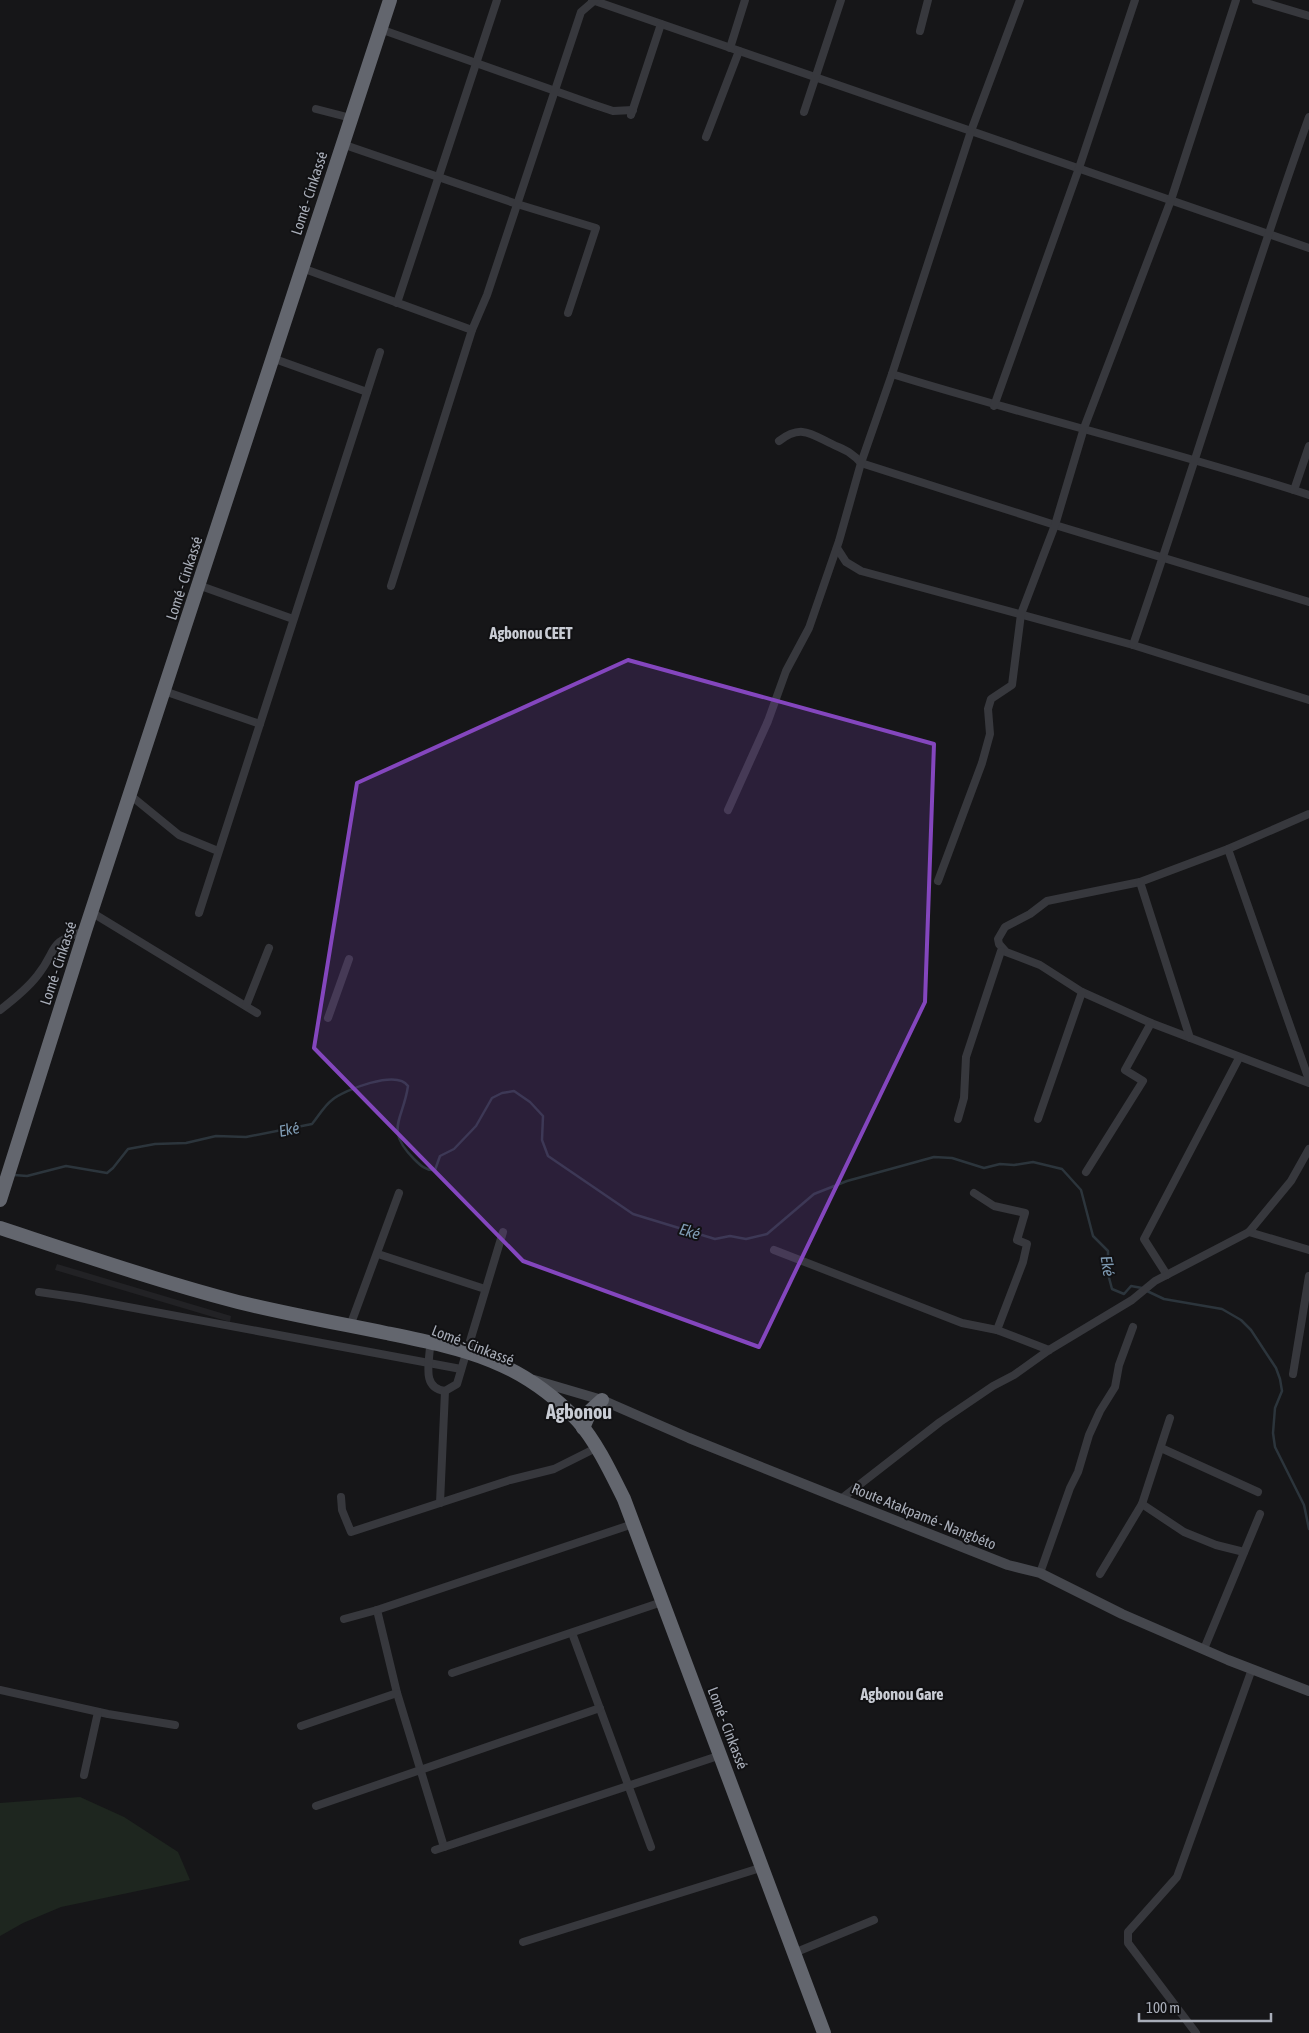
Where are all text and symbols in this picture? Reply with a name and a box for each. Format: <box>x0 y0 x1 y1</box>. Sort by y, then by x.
street label: Lomé - Cinkassé <box>288 149 331 237</box>
street label: Lomé - Cinkassé <box>163 534 206 622</box>
district label: Agbonou CEET <box>489 624 573 642</box>
street label: Lomé - Cinkassé <box>37 919 80 1007</box>
water label: Eké <box>277 1118 301 1140</box>
water label: Eké <box>677 1219 703 1243</box>
water label: Eké <box>1097 1254 1119 1278</box>
street label: Lomé - Cinkassé <box>429 1322 517 1369</box>
district label: Agbonou <box>545 1400 612 1423</box>
street label: Route Atakpamé - Nangbéto <box>849 1479 999 1553</box>
street label: Lomé - Cinkassé <box>705 1684 752 1772</box>
district label: Agbonou Gare <box>860 1685 943 1703</box>
scale bar <box>1139 1990 1272 2022</box>
text: 100 m <box>1146 1999 1180 2016</box>

